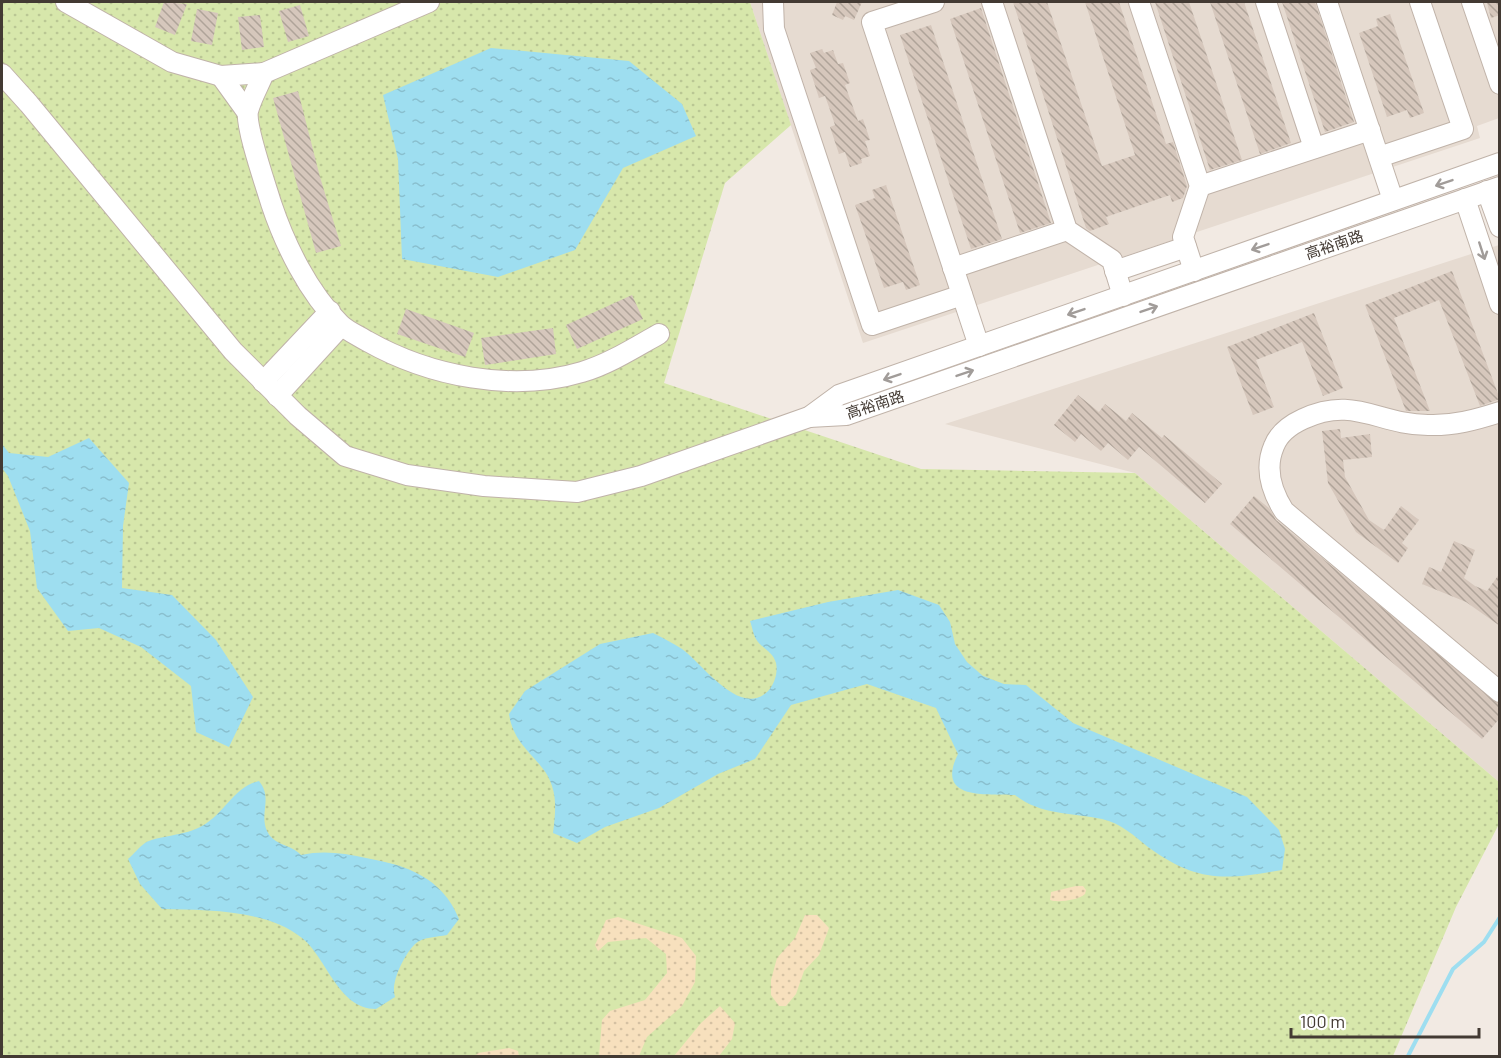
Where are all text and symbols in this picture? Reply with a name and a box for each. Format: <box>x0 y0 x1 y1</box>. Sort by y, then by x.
one-way arrow <box>1435 178 1454 189</box>
street label: 高裕南路 <box>1303 226 1365 262</box>
one-way arrow <box>1477 241 1488 260</box>
one-way arrow <box>1251 243 1270 254</box>
one-way arrow <box>1139 302 1158 313</box>
one-way arrow <box>1067 307 1086 318</box>
one-way arrow <box>955 367 974 378</box>
one-way arrow <box>883 372 902 383</box>
street label: 高裕南路 <box>844 386 906 422</box>
scale bar <box>1291 1001 1478 1039</box>
text: 100 m <box>1300 1010 1345 1032</box>

